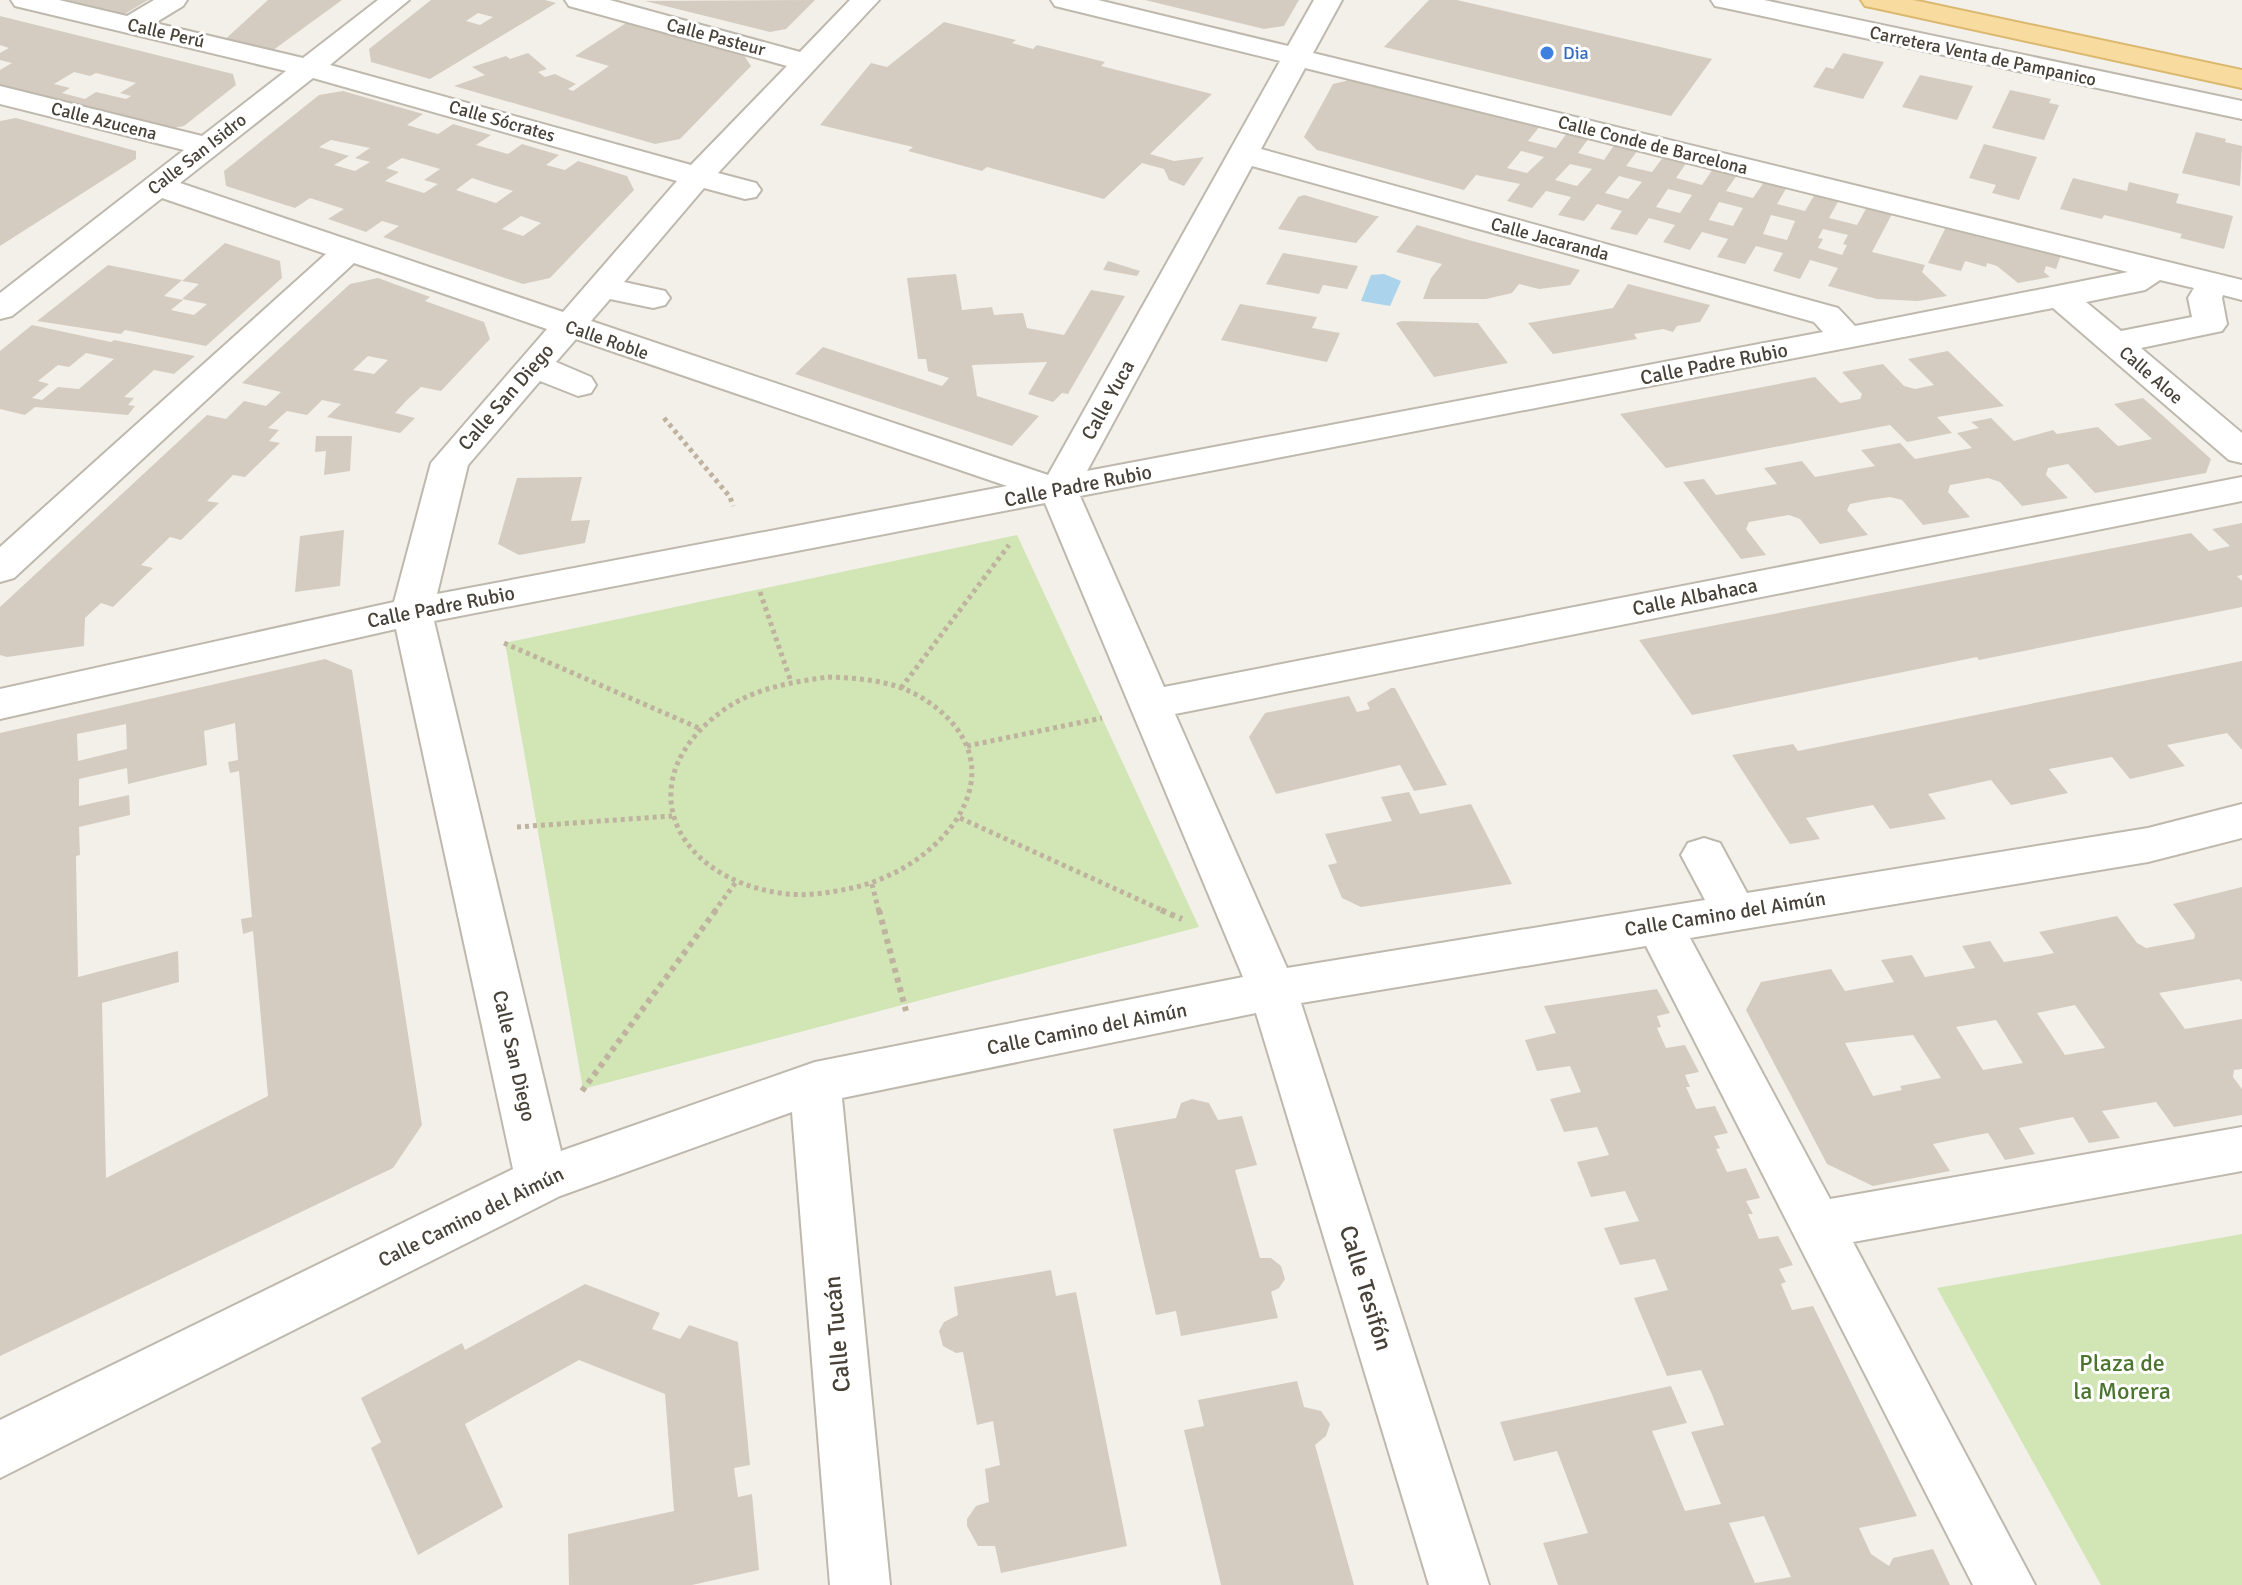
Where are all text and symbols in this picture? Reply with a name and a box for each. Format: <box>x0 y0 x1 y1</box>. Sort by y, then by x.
street label: Calle Perú <box>125 13 207 53</box>
street label: Calle Pasteur <box>664 13 768 61</box>
street label: Carretera Venta de Pampanico <box>1868 21 2098 91</box>
place label: Dia <box>1563 42 1589 64</box>
marker: Dia <box>1538 44 1556 62</box>
street label: Calle Sócrates <box>446 95 558 147</box>
street label: Calle Azucena <box>49 97 159 145</box>
street label: Calle San Isidro <box>143 109 251 199</box>
street label: Calle Conde de Barcelona <box>1556 111 1750 179</box>
street label: Calle Jacaranda <box>1489 213 1611 265</box>
street label: Calle Roble <box>562 316 652 364</box>
street label: Calle Padre Rubio <box>1638 337 1790 391</box>
street label: Calle San Diego <box>453 338 559 456</box>
street label: Calle Aloe <box>2115 341 2187 409</box>
street label: Calle Yuca <box>1076 356 1140 444</box>
street label: Calle Padre Rubio <box>1002 459 1154 513</box>
street label: Calle Albahaca <box>1630 573 1760 621</box>
street label: Calle Padre Rubio <box>365 580 517 634</box>
street label: Calle Camino del Aimún <box>1623 886 1827 942</box>
street label: Calle San Diego <box>487 988 541 1124</box>
street label: Calle Camino del Aimún <box>985 997 1189 1061</box>
street label: Calle Camino del Aimún <box>374 1161 568 1273</box>
street label: Calle Tesifón <box>1333 1222 1399 1354</box>
street label: Calle Tucán <box>817 1274 857 1394</box>
park label: Plaza de la Morera <box>2073 1348 2171 1406</box>

